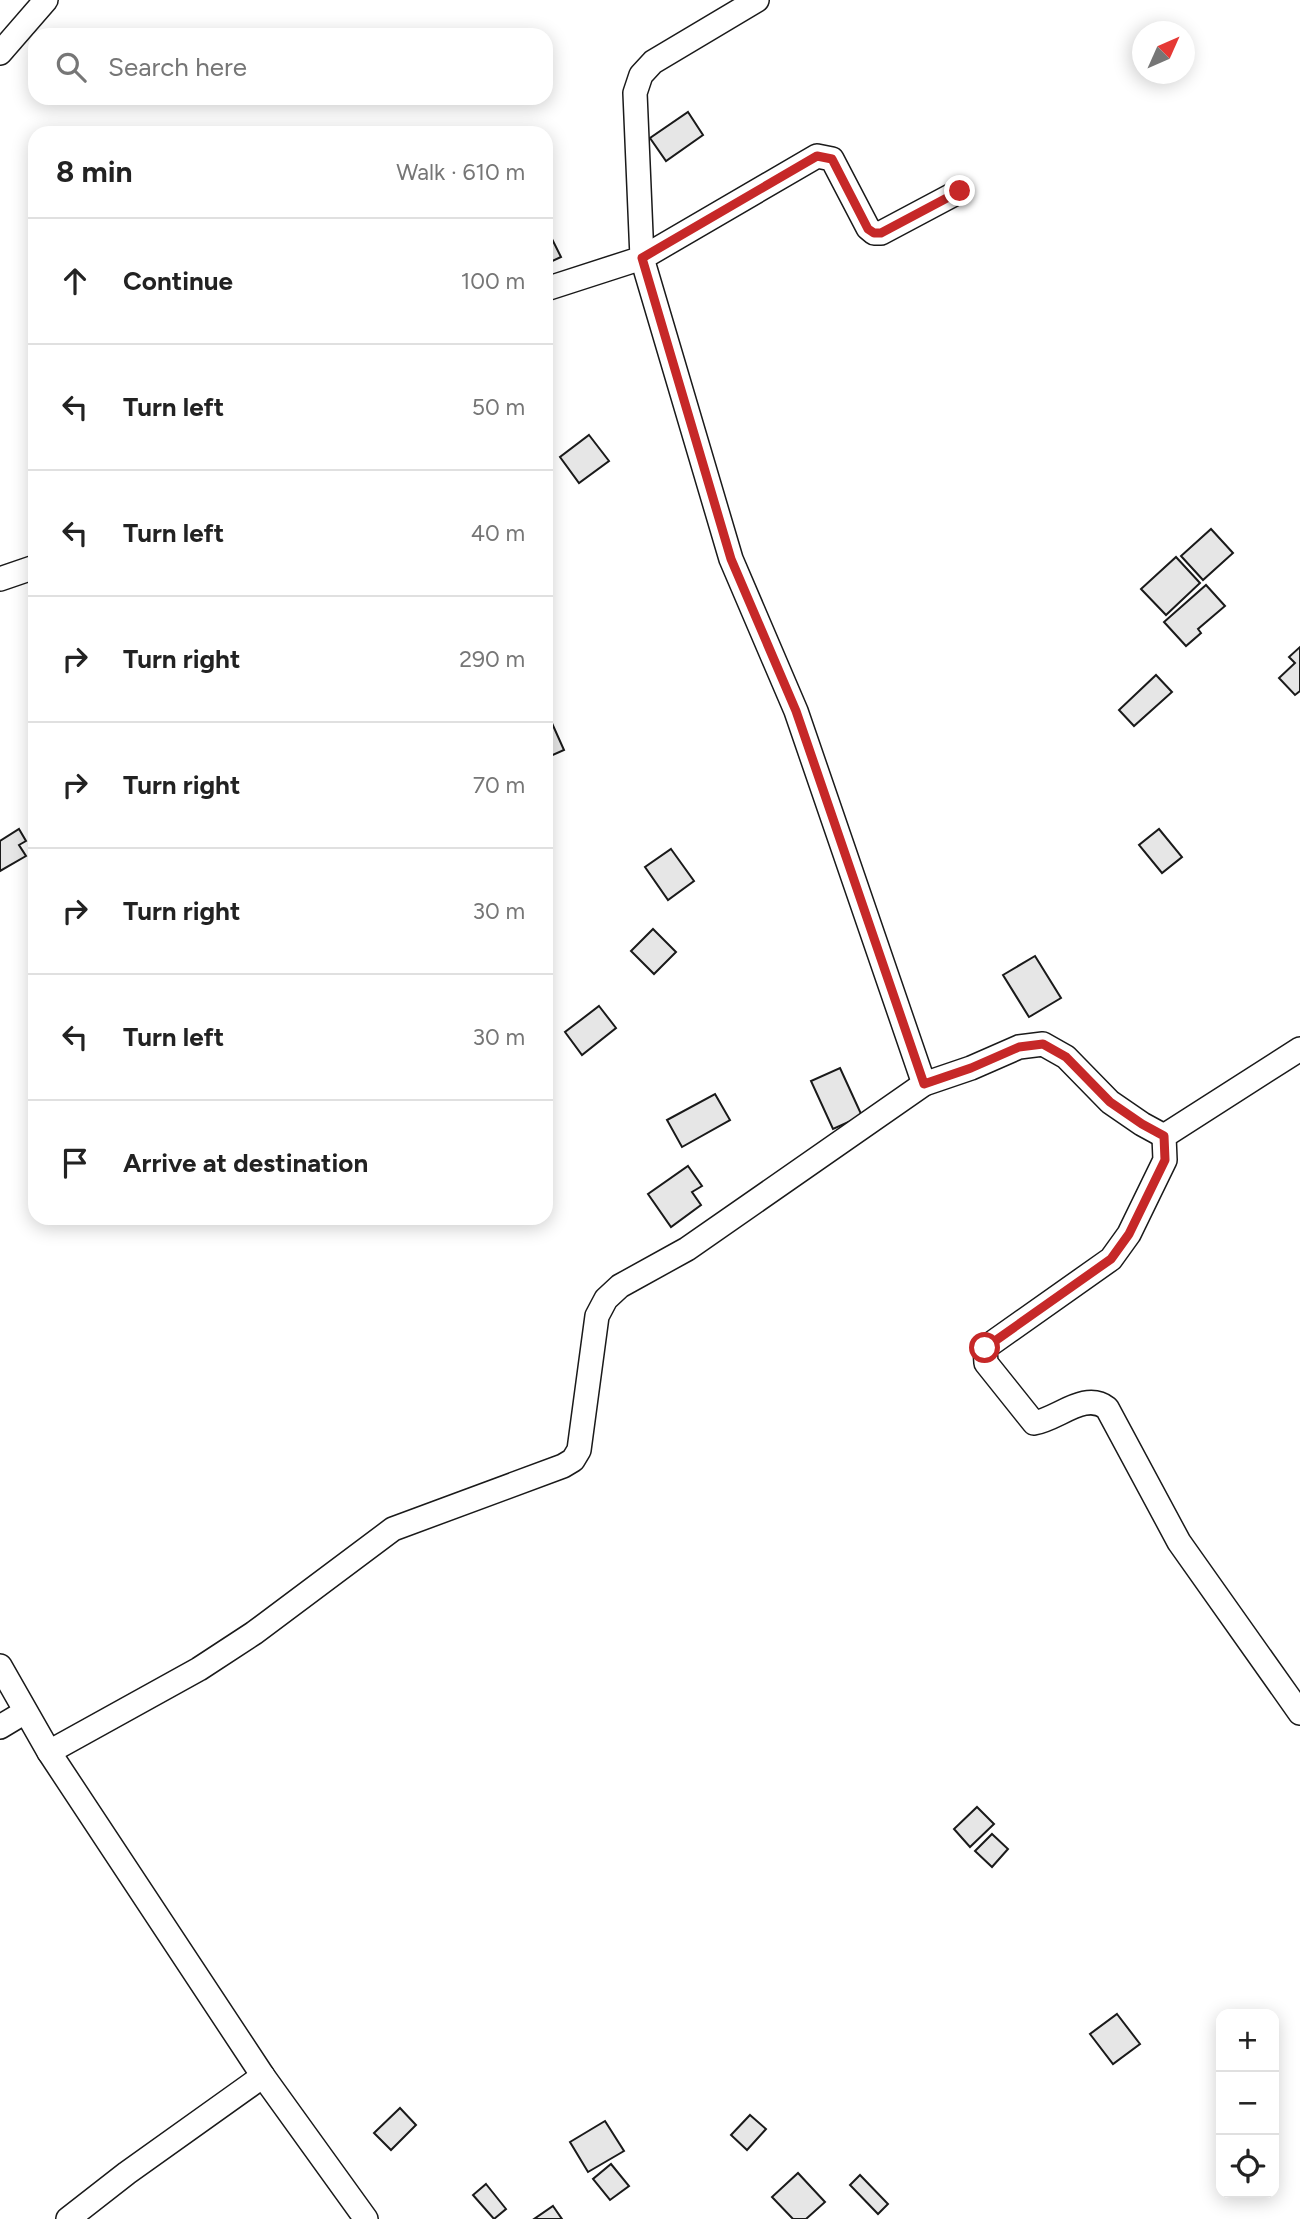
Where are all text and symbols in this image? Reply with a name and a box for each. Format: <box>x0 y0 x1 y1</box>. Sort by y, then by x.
north arrow <box>1132 21 1195 84</box>
search box <box>28 28 553 105</box>
icon: search <box>52 48 90 86</box>
text: Search here <box>108 51 247 83</box>
text: 8 min <box>56 153 133 190</box>
text: Walk · 610 m <box>396 158 525 186</box>
route end <box>944 175 975 206</box>
icon: ahead <box>56 262 94 300</box>
text: Continue <box>123 265 233 297</box>
text: 100 m <box>461 267 525 295</box>
icon: left <box>56 388 94 426</box>
text: Turn left <box>123 391 224 423</box>
text: 50 m <box>472 393 525 421</box>
icon: left <box>56 514 94 552</box>
text: Turn left <box>123 517 224 549</box>
text: 40 m <box>471 519 525 547</box>
icon: right <box>56 640 94 678</box>
text: Turn right <box>123 643 240 675</box>
text: 290 m <box>459 645 525 673</box>
icon: right <box>56 766 94 804</box>
text: Turn right <box>123 769 240 801</box>
text: 70 m <box>473 771 525 799</box>
icon: right <box>56 892 94 930</box>
text: Turn right <box>123 895 240 927</box>
text: 30 m <box>472 897 525 925</box>
icon: left <box>56 1018 94 1056</box>
text: Turn left <box>123 1021 224 1053</box>
text: 30 m <box>472 1023 525 1051</box>
icon: arrive <box>56 1144 94 1182</box>
text: Arrive at destination <box>123 1147 368 1179</box>
route start <box>969 1332 1000 1363</box>
map controls <box>1216 2009 1279 2198</box>
button: + <box>1216 2009 1279 2072</box>
button: − <box>1216 2072 1279 2135</box>
button: locate <box>1216 2135 1279 2198</box>

